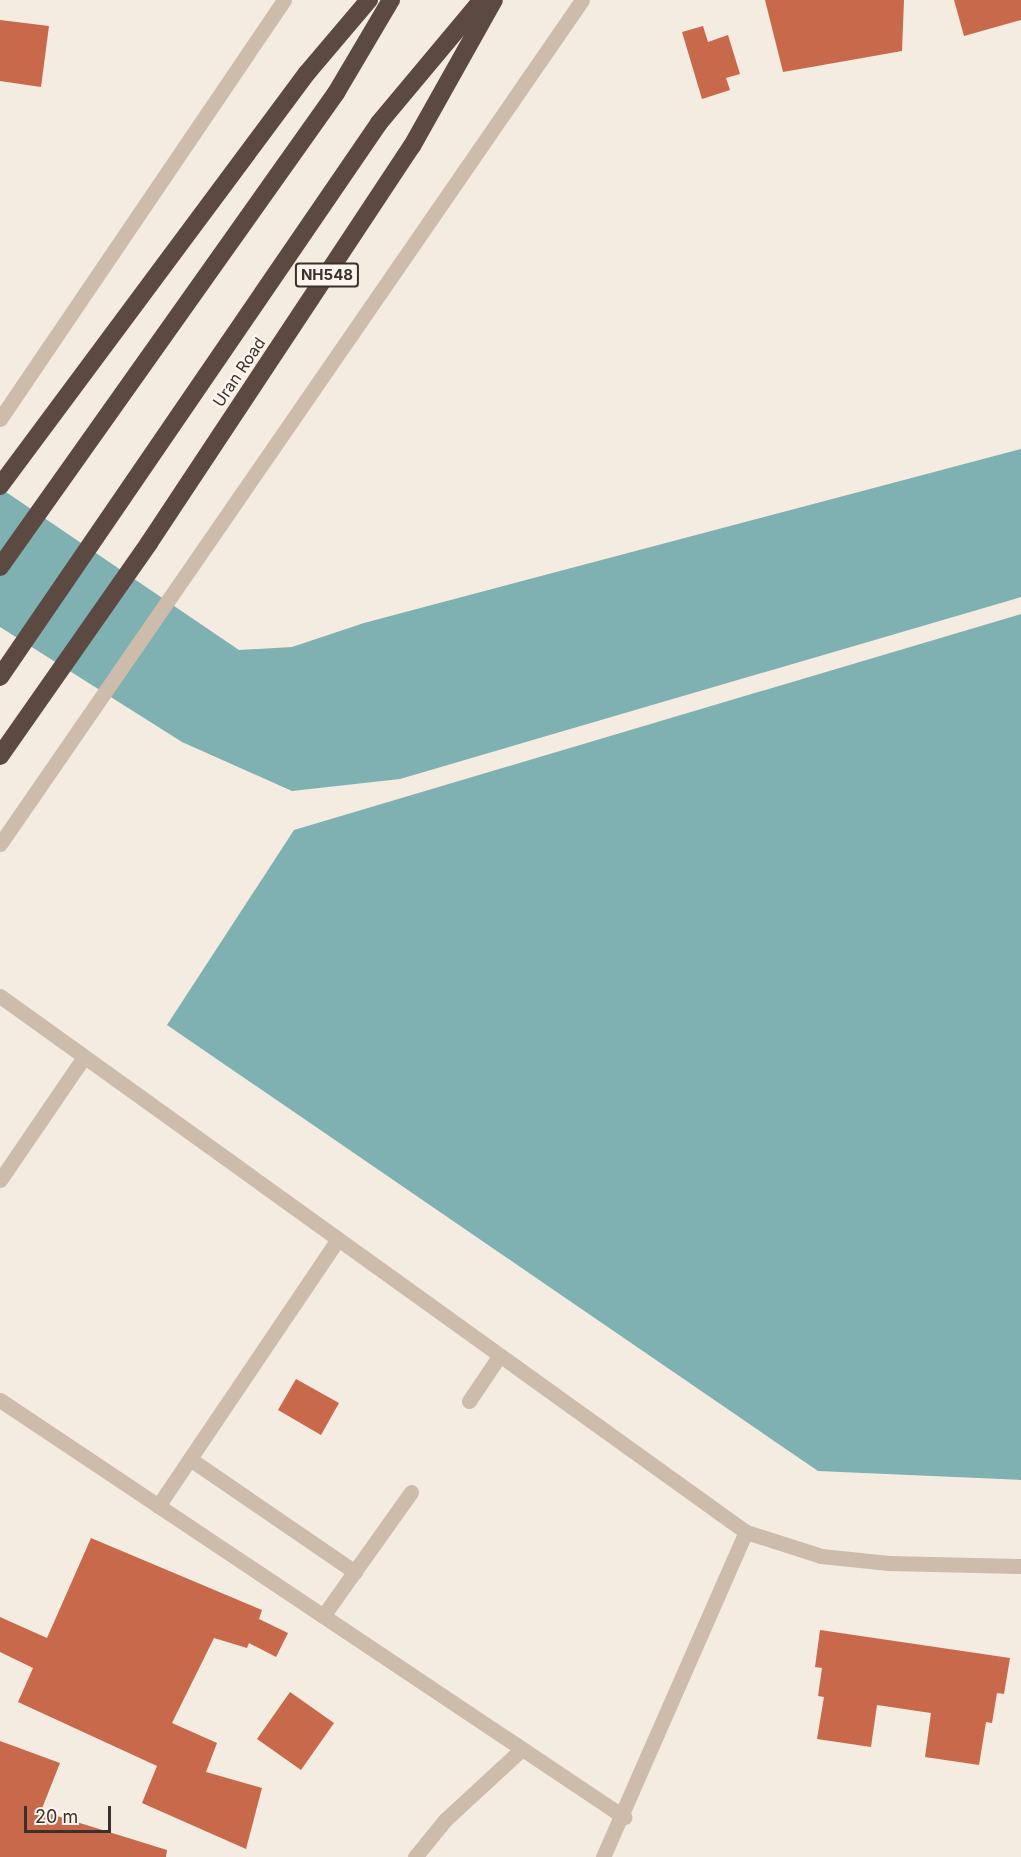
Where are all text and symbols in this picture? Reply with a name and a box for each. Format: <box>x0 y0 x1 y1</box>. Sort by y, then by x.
road number: NH548 <box>294 263 360 287</box>
street label: Uran Road <box>209 334 269 410</box>
scale bar <box>27 1794 114 1832</box>
text: 20 m <box>35 1806 78 1827</box>

